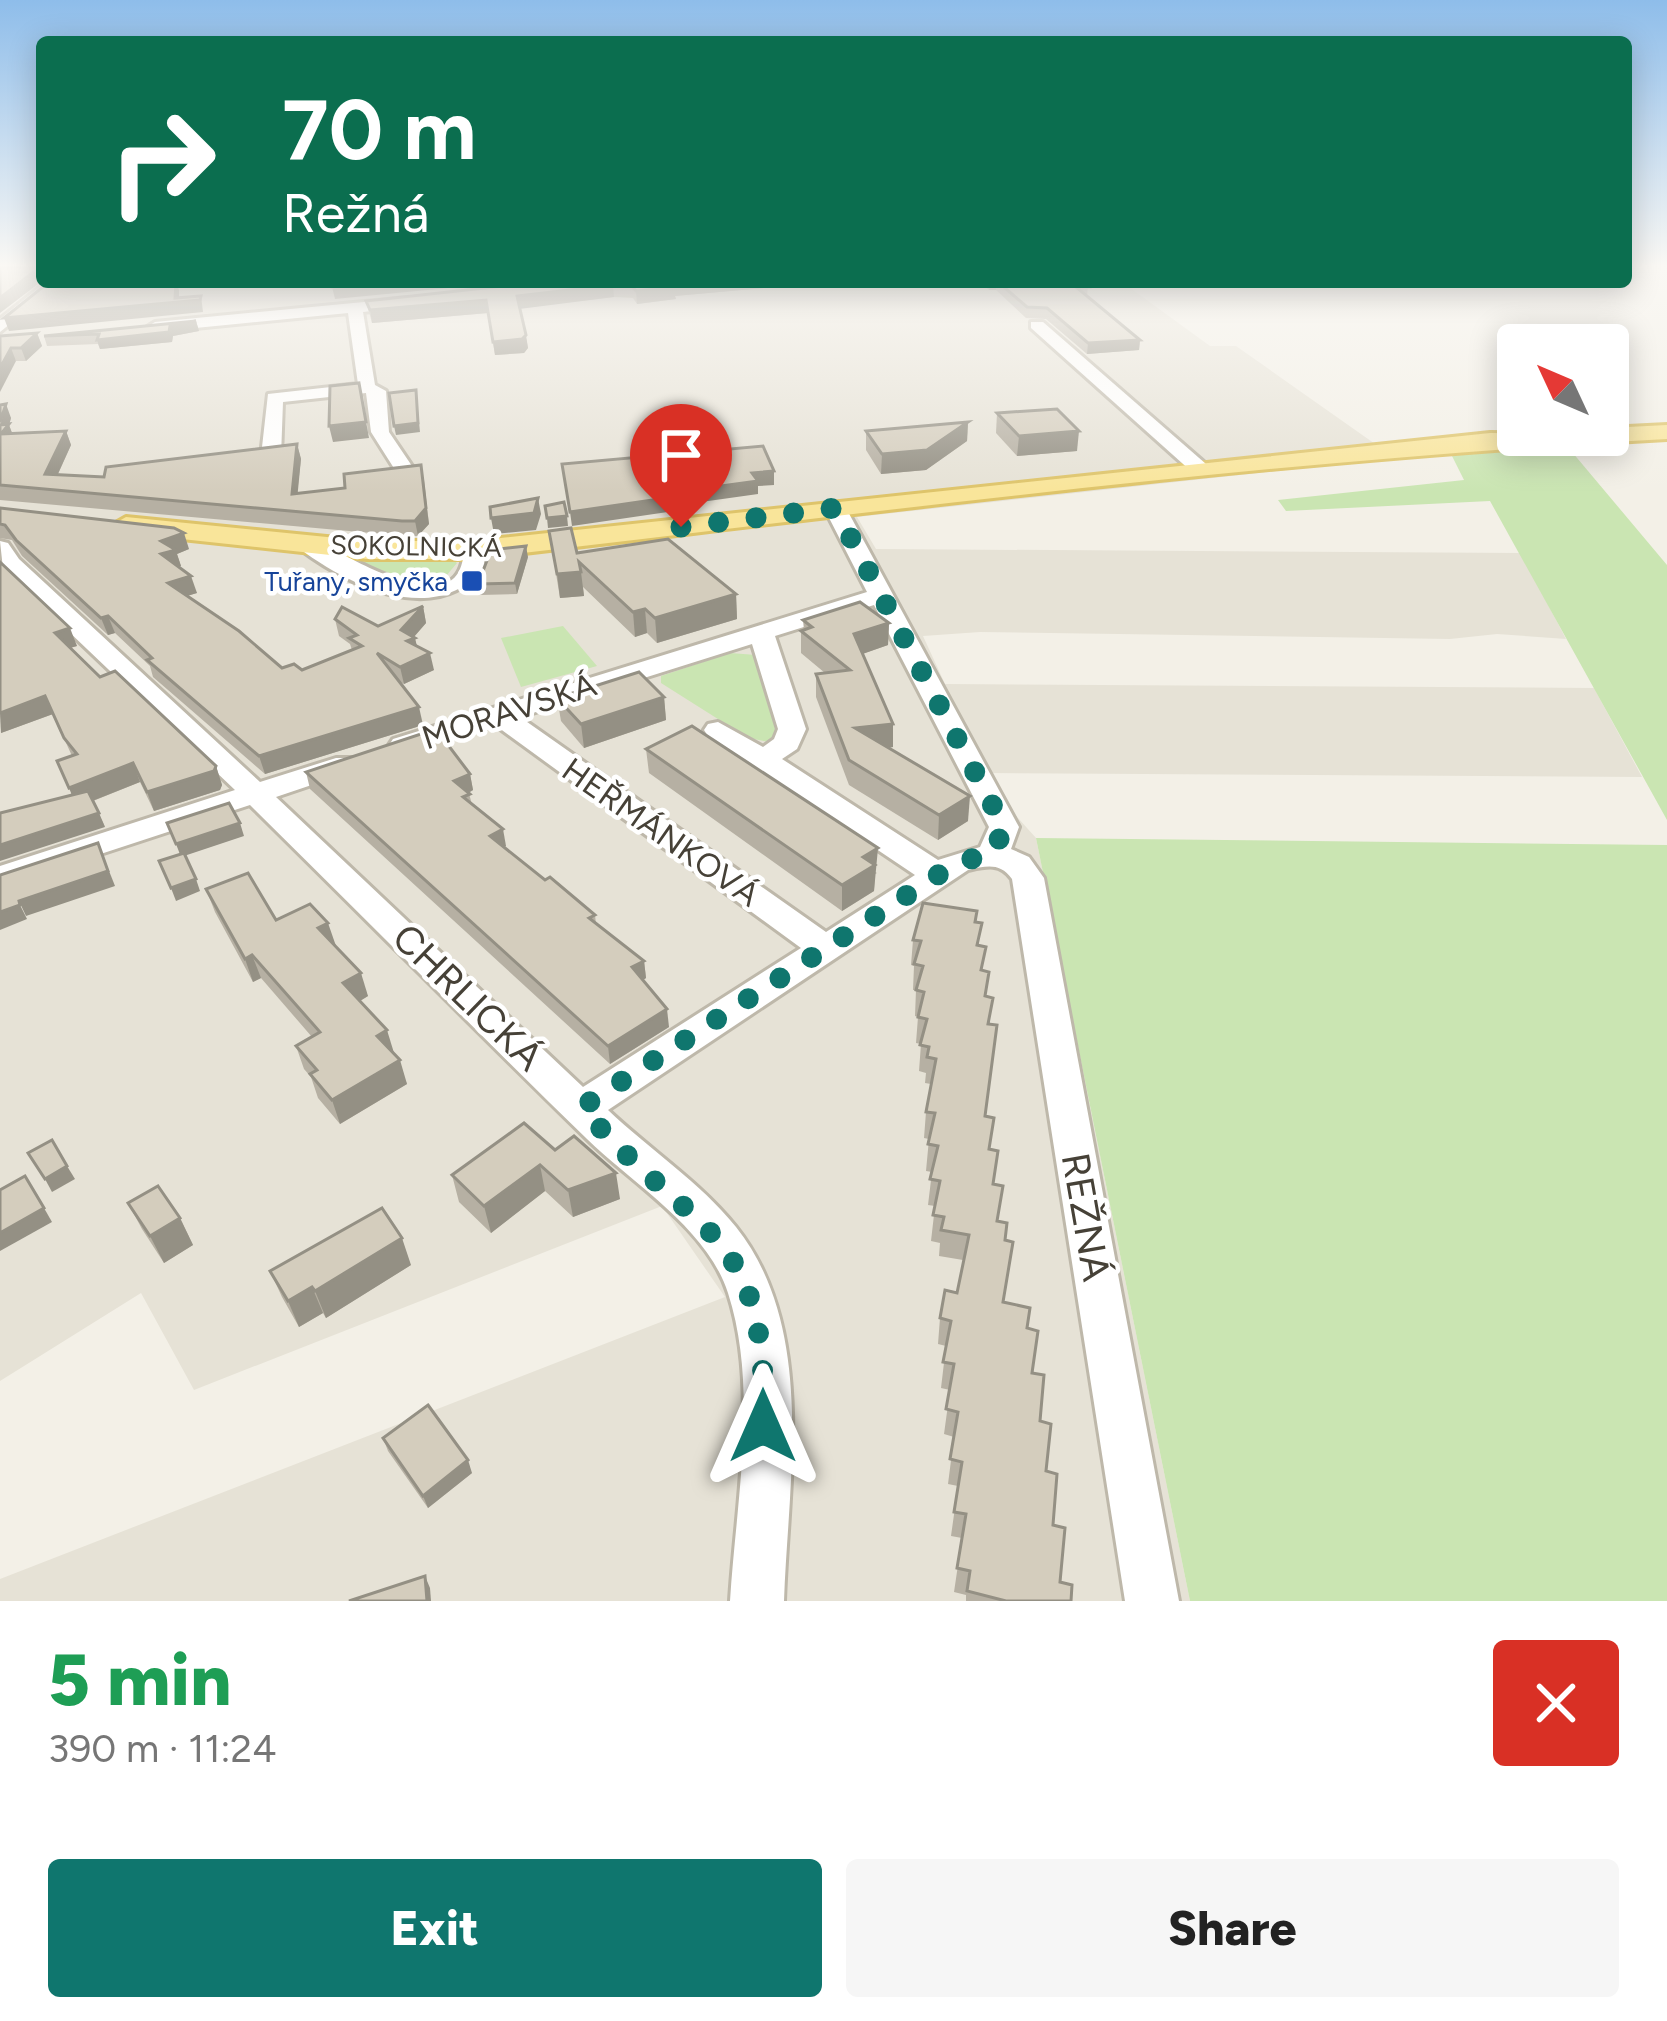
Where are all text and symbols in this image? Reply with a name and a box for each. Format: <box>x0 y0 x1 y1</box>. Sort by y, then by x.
text: 70 m <box>282 79 476 180</box>
icon: right <box>84 84 240 240</box>
text: Režná <box>282 181 429 246</box>
north arrow <box>1497 324 1629 456</box>
map controls <box>1497 324 1629 456</box>
pin <box>630 404 732 527</box>
icon: arrive <box>648 422 714 488</box>
street label: SOKOLNICKÁ <box>330 528 503 564</box>
place label: Tuřany, smyčka <box>264 565 448 598</box>
marker: Tuřany, smyčka <box>459 568 485 594</box>
street label: MORAVSKÁ <box>417 664 602 757</box>
street label: HEŘMÁNKOVÁ <box>555 750 768 915</box>
street label: CHRLICKÁ <box>383 914 553 1081</box>
street label: REŽNÁ <box>1052 1149 1120 1285</box>
position arrow <box>700 1363 826 1489</box>
text: 5 min <box>48 1637 231 1723</box>
button: close <box>1493 1640 1619 1766</box>
text: 390 m · 11:24 <box>48 1725 276 1772</box>
button: Exit <box>48 1859 822 1997</box>
button: Share <box>846 1859 1619 1997</box>

